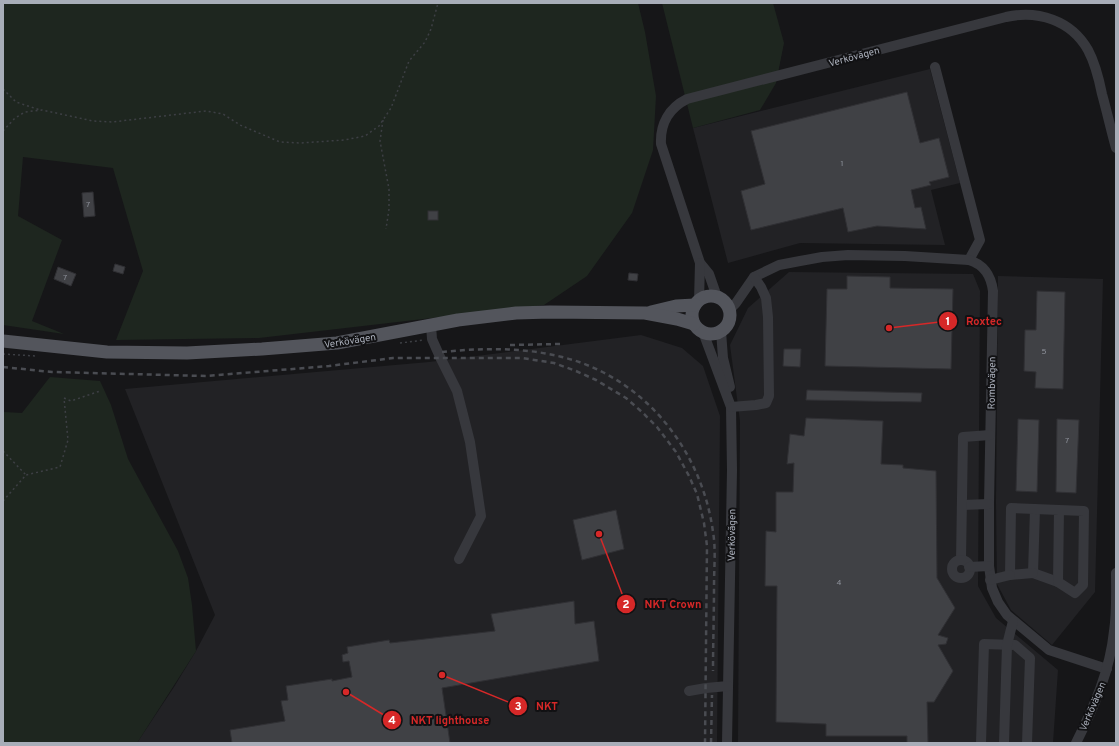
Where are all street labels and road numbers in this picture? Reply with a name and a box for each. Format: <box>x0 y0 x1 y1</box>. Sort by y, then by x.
street label: Verkövägen <box>827 44 881 70</box>
street label: Verkövägen <box>323 331 377 352</box>
street label: Rombvägen <box>986 356 999 410</box>
street label: Verkövägen <box>726 509 739 561</box>
street label: Verkövägen <box>1077 680 1110 733</box>

